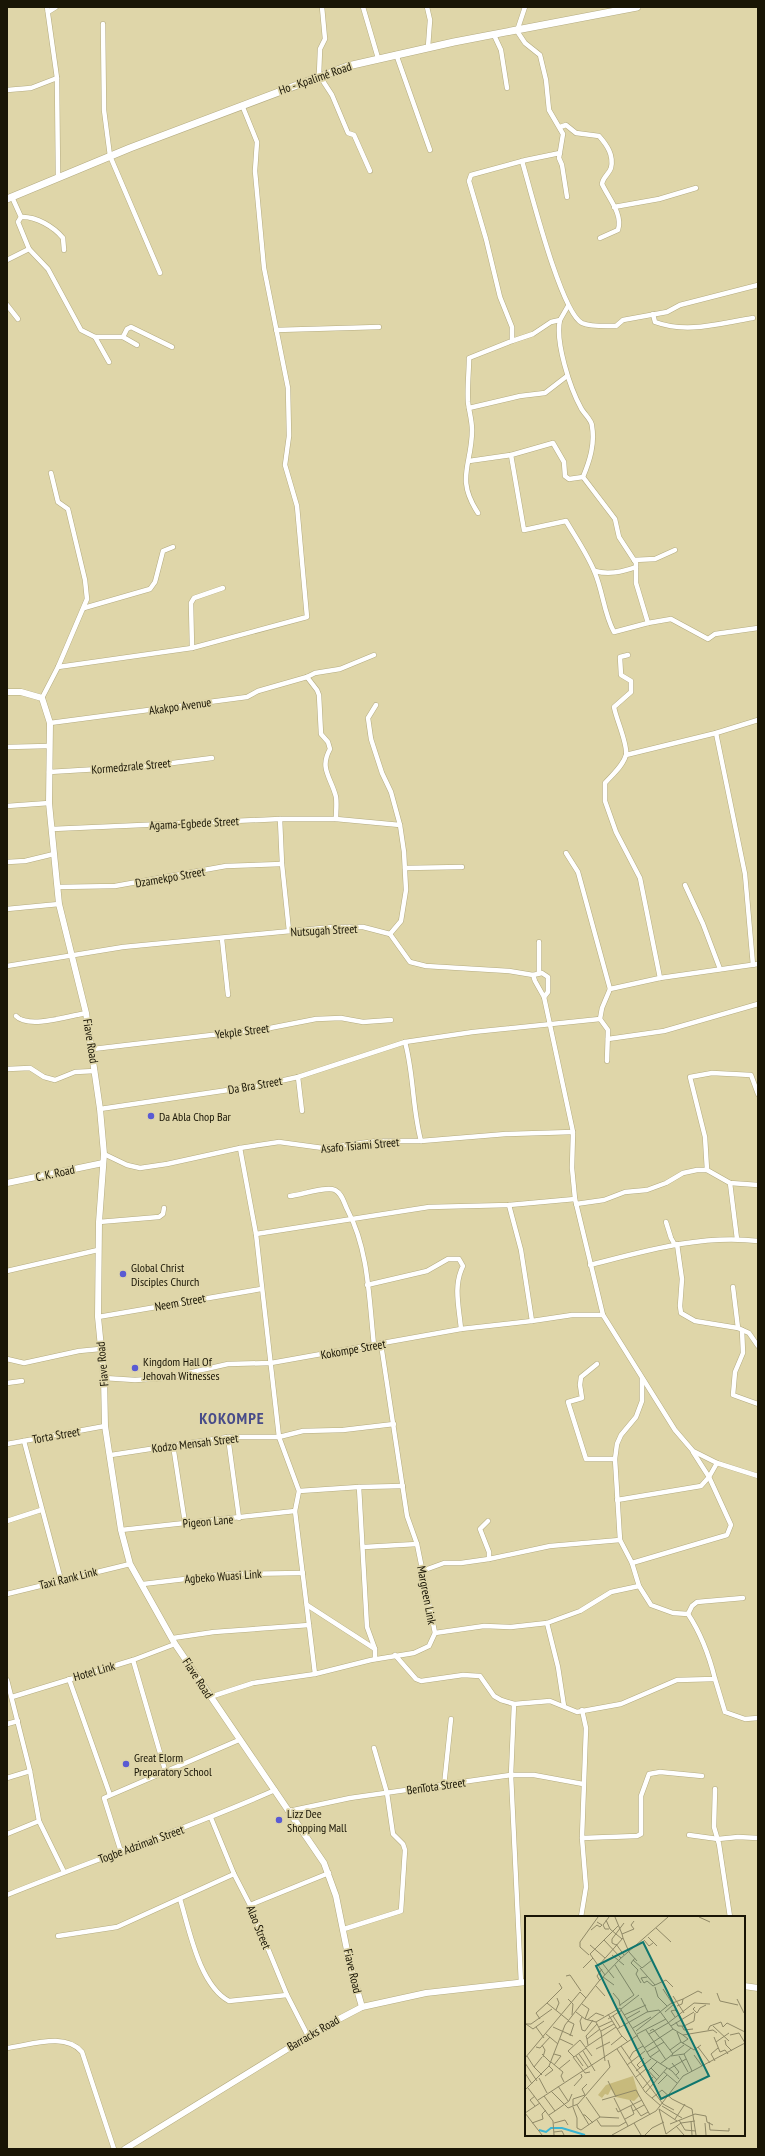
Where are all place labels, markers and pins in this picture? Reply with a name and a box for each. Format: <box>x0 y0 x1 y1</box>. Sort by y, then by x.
place label: Da Abla Chop Bar <box>159 1109 232 1124</box>
marker: Da Abla Chop Bar <box>146 1111 156 1121</box>
place label: Global Christ Disciples Church <box>131 1260 199 1289</box>
marker: Global Christ Disciples Church <box>118 1269 128 1279</box>
place label: Kingdom Hall Of Jehovah Witnesses <box>142 1354 220 1383</box>
marker: Kingdom Hall Of Jehovah Witnesses <box>130 1363 140 1373</box>
place label: Great Elorm Preparatory School <box>134 1750 212 1779</box>
marker: Great Elorm Preparatory School <box>121 1759 131 1769</box>
place label: Lizz Dee Shopping Mall <box>287 1806 347 1835</box>
marker: Lizz Dee Shopping Mall <box>274 1815 284 1825</box>

